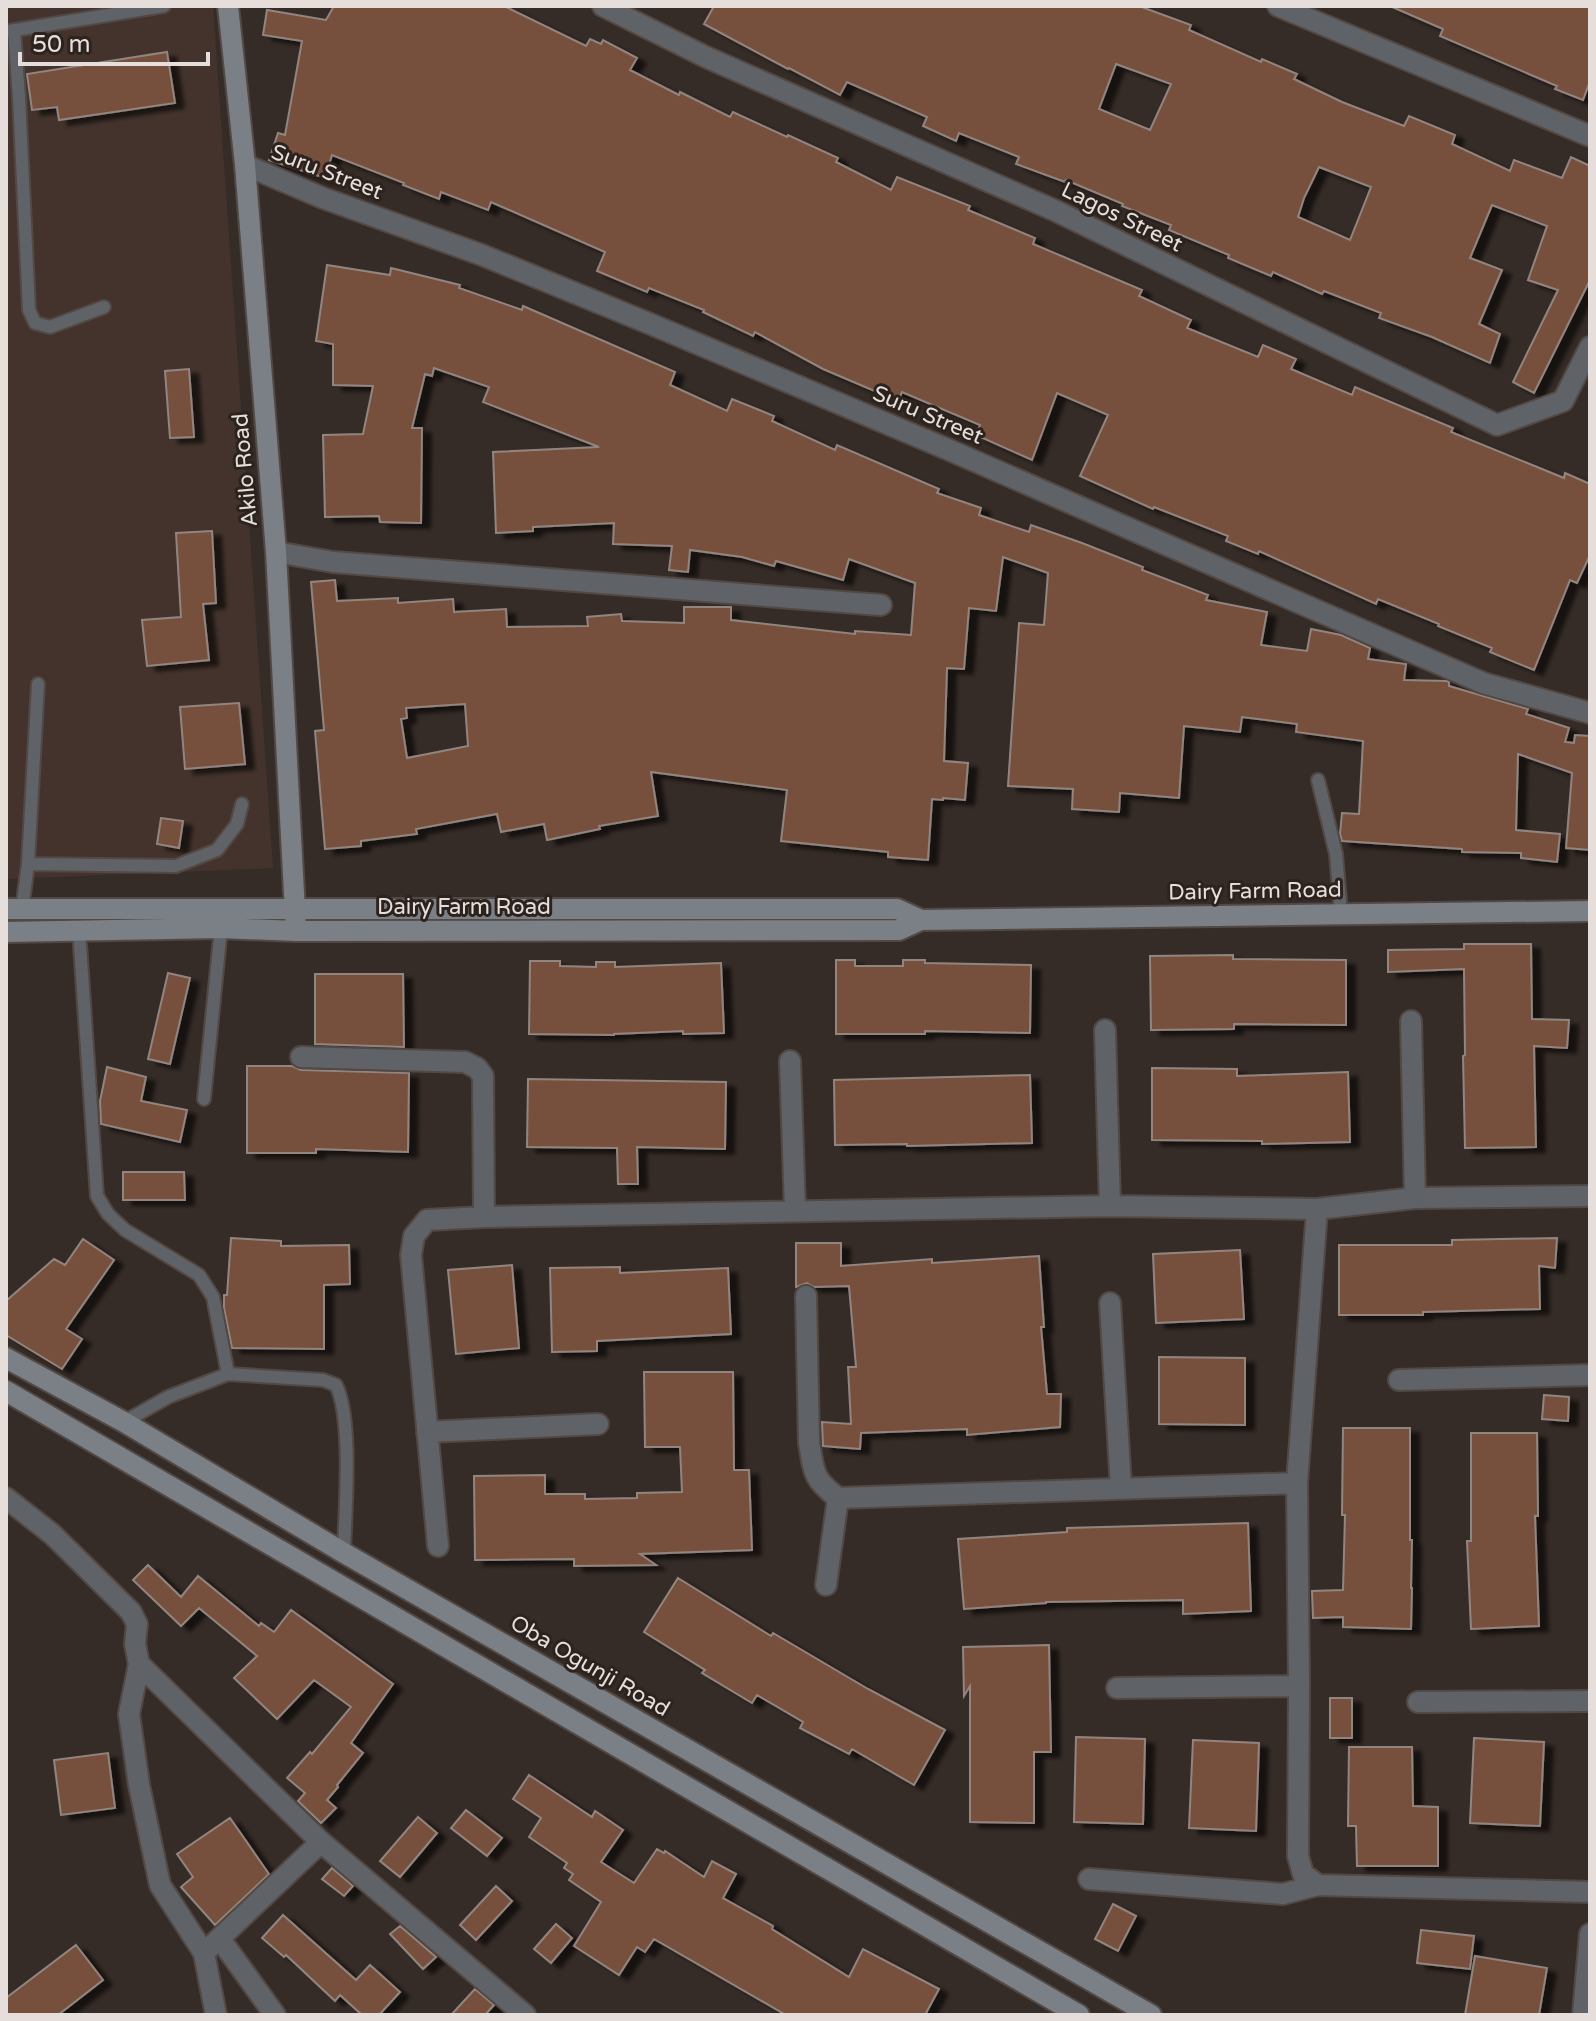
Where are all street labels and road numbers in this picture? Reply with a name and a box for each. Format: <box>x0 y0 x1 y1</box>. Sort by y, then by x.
street label: Suru Street <box>268 139 386 205</box>
street label: Lagos Street <box>1057 177 1187 257</box>
street label: Suru Street <box>869 380 987 450</box>
street label: Akilo Road <box>227 412 263 528</box>
street label: Dairy Farm Road <box>1168 876 1342 906</box>
street label: Dairy Farm Road <box>377 894 551 920</box>
street label: Oba Ogunji Road <box>506 1610 674 1722</box>

